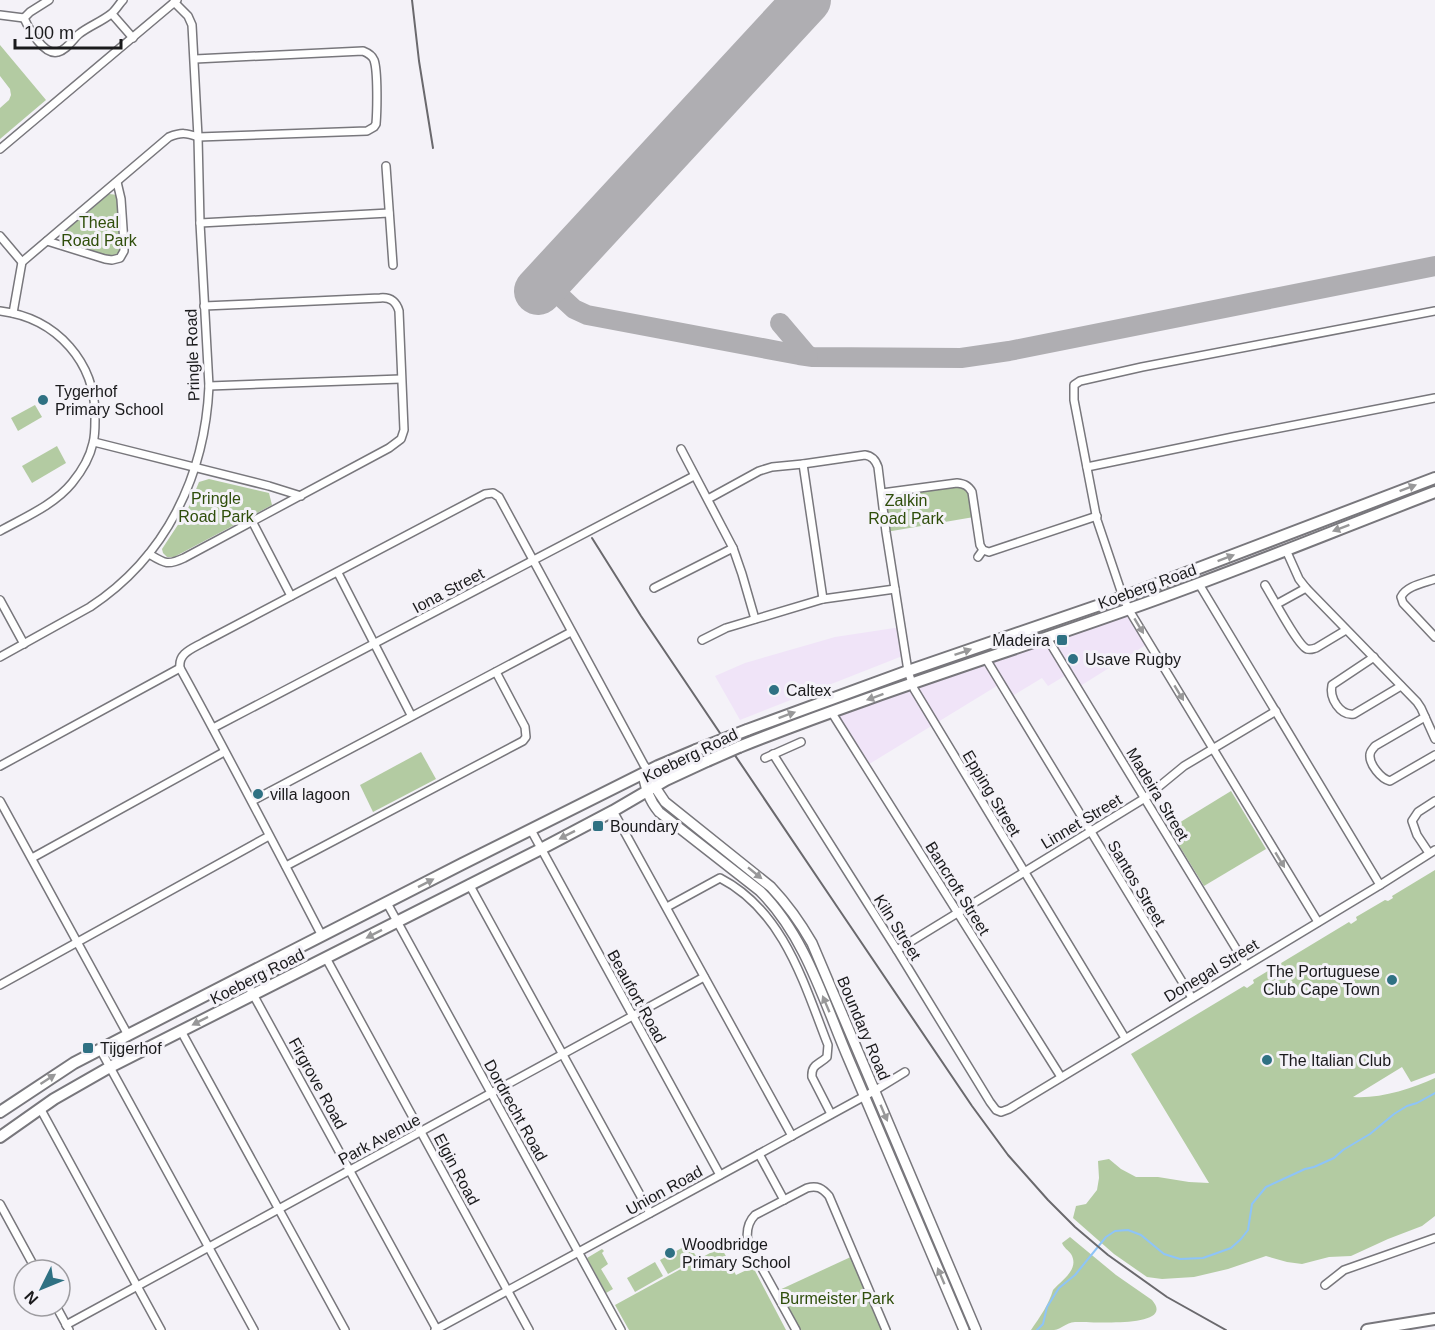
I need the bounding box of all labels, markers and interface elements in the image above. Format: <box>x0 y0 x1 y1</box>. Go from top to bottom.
scale bar <box>15 12 122 50</box>
text: 100 m <box>24 23 74 43</box>
park label: Theal Road Park <box>61 214 138 249</box>
street label: Pringle Road <box>182 308 203 402</box>
place label: Tygerhof Primary School <box>55 383 163 418</box>
marker: Tygerhof Primary School <box>36 393 50 407</box>
one-way arrow <box>1399 483 1417 492</box>
park label: Pringle Road Park <box>178 490 255 525</box>
park label: Zalkin Road Park <box>868 492 945 527</box>
one-way arrow <box>1332 524 1350 534</box>
one-way arrow <box>1217 553 1235 562</box>
street label: Koeberg Road <box>1096 561 1199 612</box>
street label: Iona Street <box>410 564 487 616</box>
one-way arrow <box>1134 618 1145 634</box>
place label: Madeira <box>992 632 1050 649</box>
marker: Madeira <box>1055 633 1069 647</box>
one-way arrow <box>954 647 972 656</box>
place label: Usave Rugby <box>1085 651 1181 668</box>
marker: Usave Rugby <box>1066 652 1080 666</box>
place label: Caltex <box>786 682 831 699</box>
marker: Caltex <box>767 683 781 697</box>
one-way arrow <box>1174 685 1185 701</box>
one-way arrow <box>866 692 884 702</box>
one-way arrow <box>778 710 796 719</box>
street label: Koeberg Road <box>640 725 740 786</box>
street label: Madeira Street <box>1123 745 1192 844</box>
street label: Epping Street <box>959 747 1024 840</box>
place label: villa lagoon <box>270 786 350 803</box>
marker: villa lagoon <box>251 787 265 801</box>
street label: Linnet Street <box>1038 790 1125 852</box>
place label: Boundary <box>610 818 679 835</box>
marker: Boundary <box>591 819 605 833</box>
one-way arrow <box>558 830 575 840</box>
street label: Santos Street <box>1104 837 1169 930</box>
street label: Bancroft Street <box>922 839 993 938</box>
one-way arrow <box>1275 852 1286 868</box>
one-way arrow <box>747 867 763 880</box>
one-way arrow <box>418 878 435 887</box>
street label: Kiln Street <box>871 891 925 964</box>
one-way arrow <box>366 929 383 938</box>
street label: Donegal Street <box>1161 935 1262 1005</box>
street label: Koeberg Road <box>207 945 307 1007</box>
street label: Beaufort Road <box>604 947 669 1045</box>
place label: The Portuguese Club Cape Town <box>1263 963 1380 998</box>
marker: The Portuguese Club Cape Town <box>1385 973 1399 987</box>
street label: Boundary Road <box>834 974 893 1083</box>
one-way arrow <box>821 995 830 1013</box>
one-way arrow <box>191 1016 208 1026</box>
street label: Firgrove Road <box>286 1035 350 1132</box>
place label: Tijgerhof <box>100 1040 162 1057</box>
marker: Tijgerhof <box>81 1041 95 1055</box>
place label: The Italian Club <box>1279 1052 1391 1069</box>
marker: The Italian Club <box>1260 1053 1274 1067</box>
street label: Dordrecht Road <box>481 1057 550 1164</box>
one-way arrow <box>40 1074 56 1085</box>
one-way arrow <box>879 1104 889 1122</box>
street label: Park Avenue <box>335 1111 423 1168</box>
street label: Elgin Road <box>431 1131 482 1208</box>
street label: Union Road <box>623 1163 705 1218</box>
place label: Woodbridge Primary School <box>682 1236 790 1271</box>
marker: Woodbridge Primary School <box>663 1246 677 1260</box>
north arrow <box>12 1258 72 1318</box>
one-way arrow <box>936 1267 946 1285</box>
text: N <box>21 1288 42 1308</box>
park label: Burmeister Park <box>780 1290 895 1307</box>

